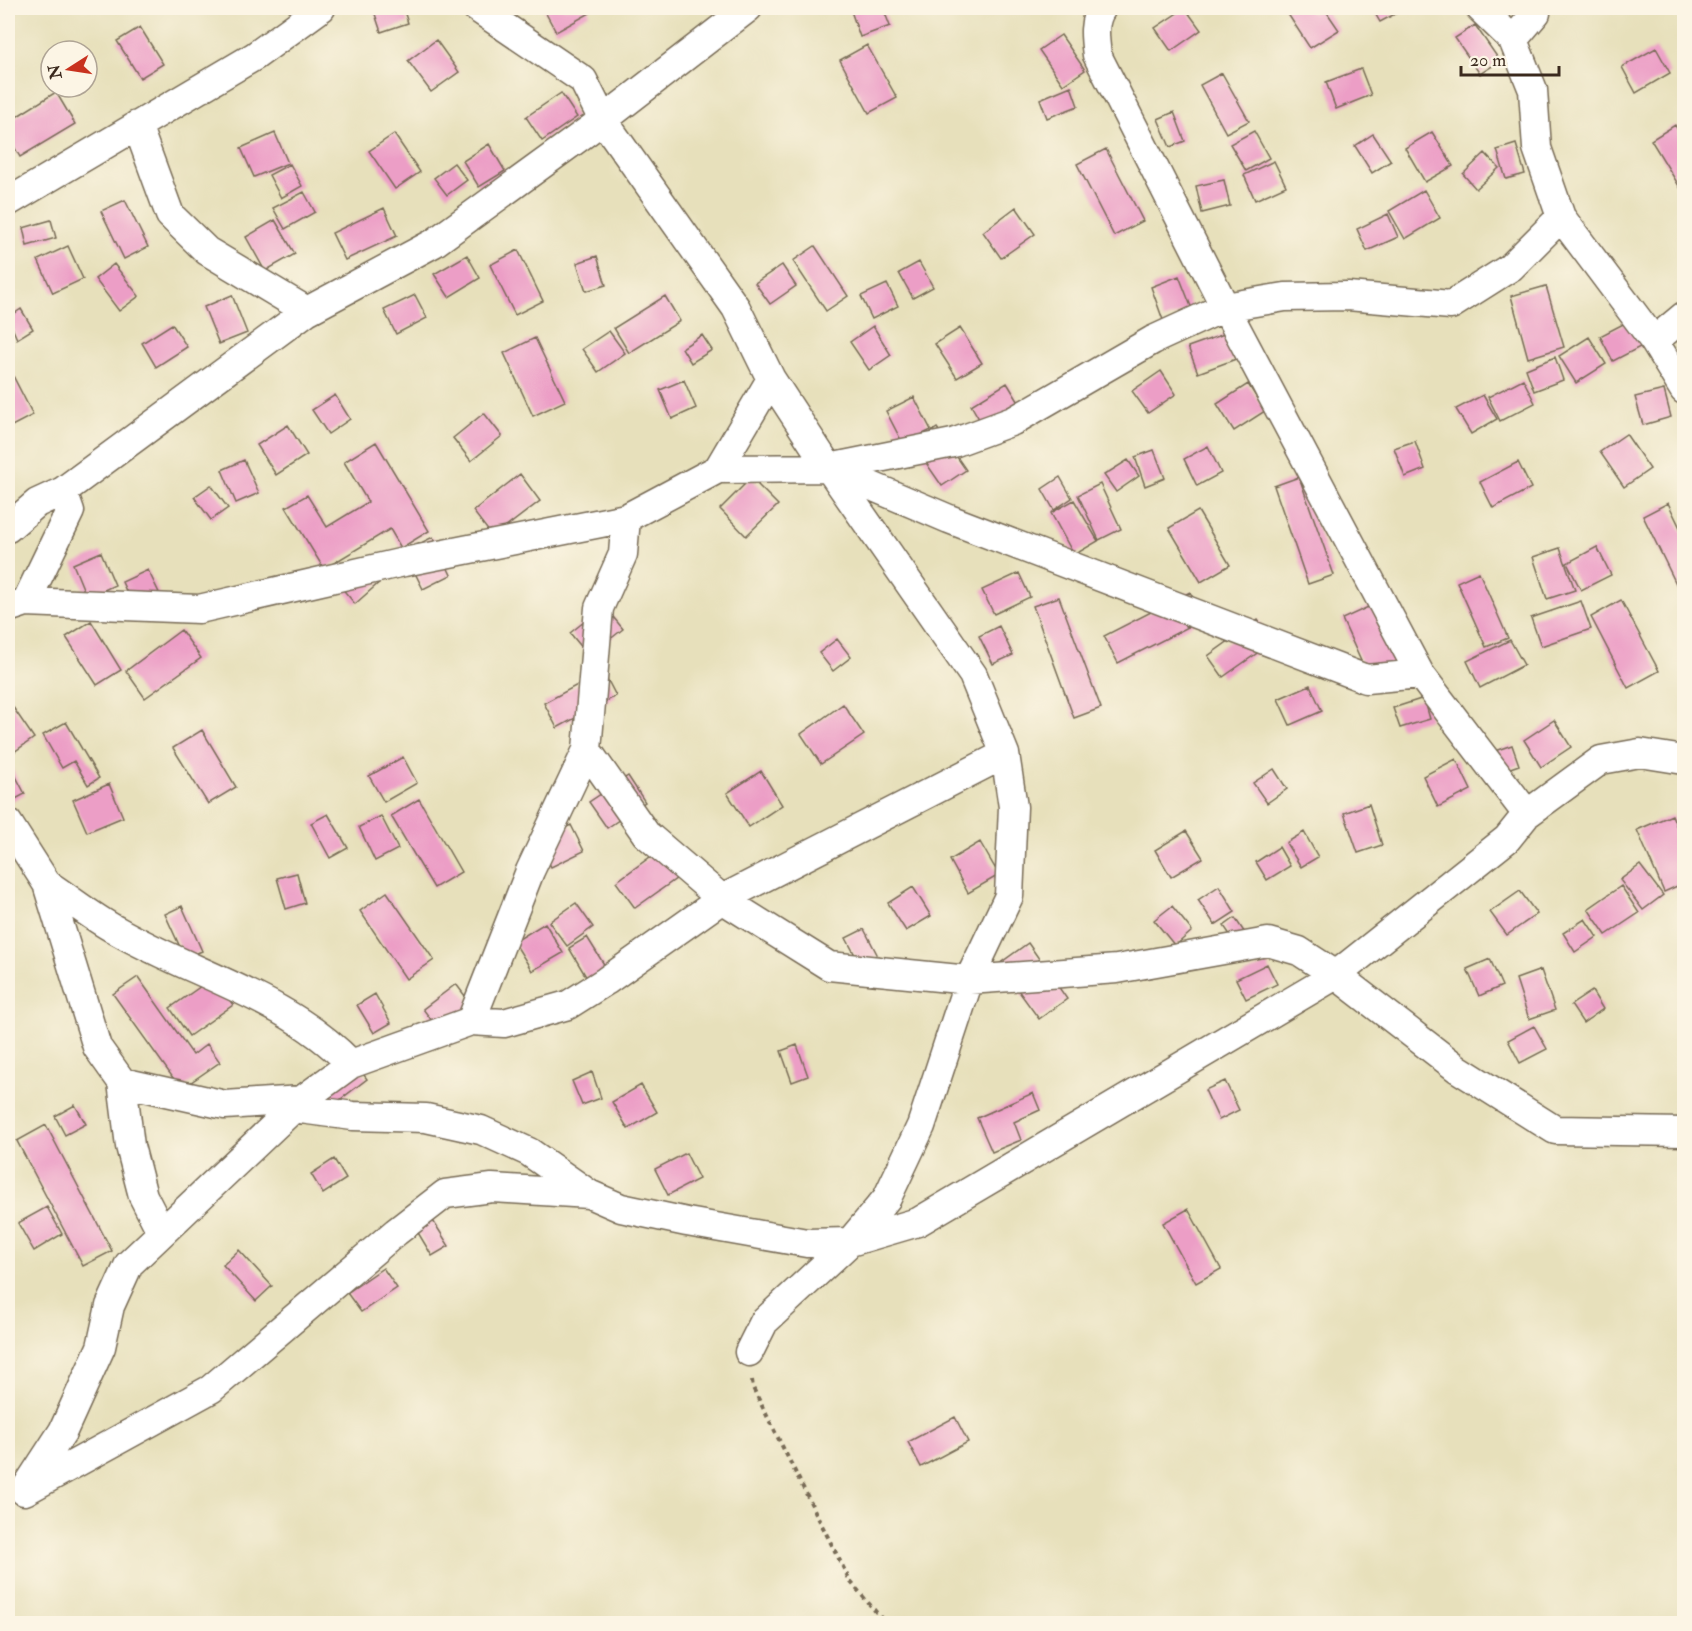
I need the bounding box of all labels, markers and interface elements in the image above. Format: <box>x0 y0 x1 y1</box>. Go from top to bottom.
north arrow <box>39 39 99 99</box>
scale bar <box>1461 39 1558 77</box>
text: 20 m <box>1470 49 1506 72</box>
text: N <box>44 62 67 82</box>

